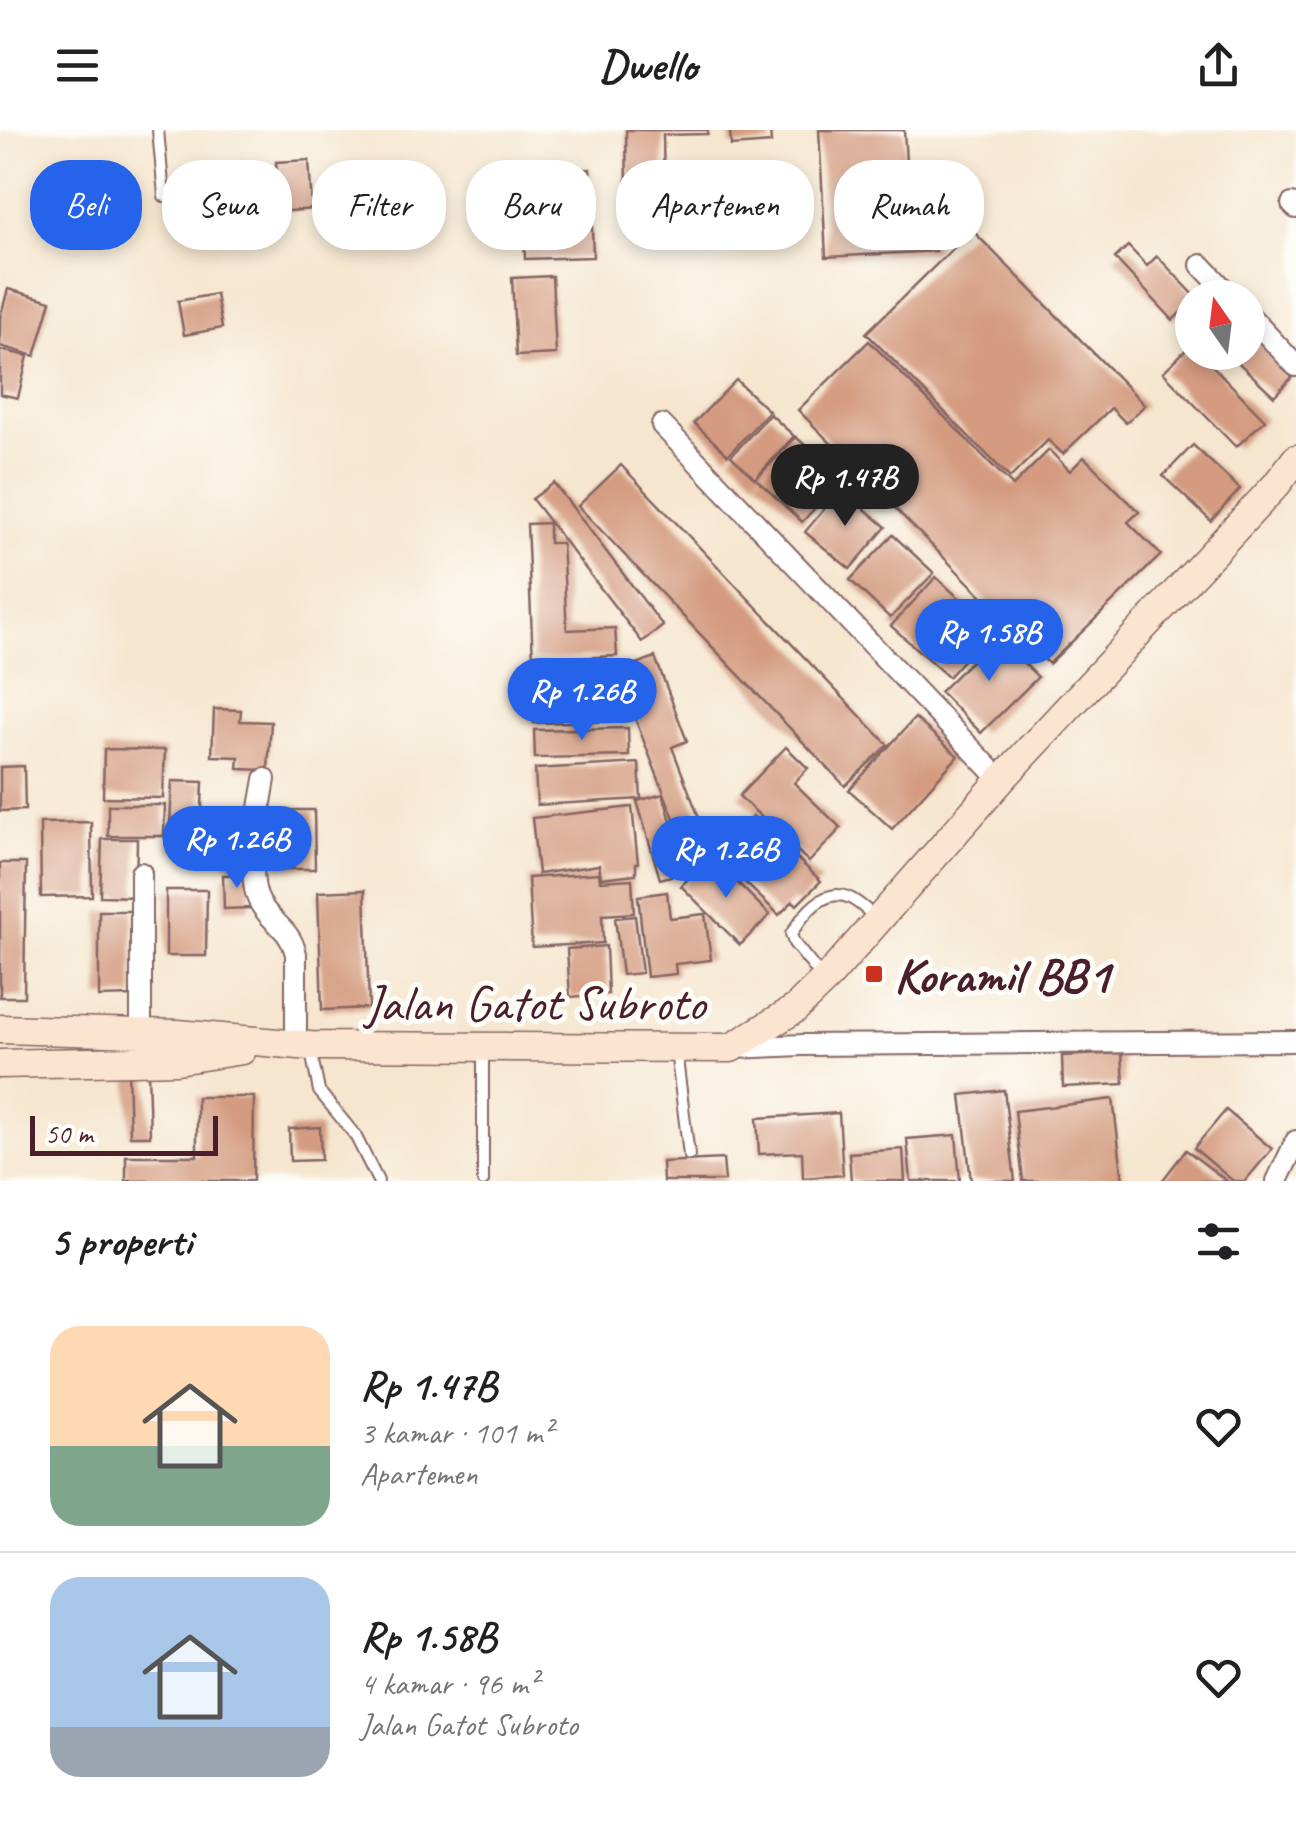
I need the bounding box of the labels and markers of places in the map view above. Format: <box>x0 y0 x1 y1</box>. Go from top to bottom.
pin: Rp 1.47B <box>742 444 948 529</box>
pin: Rp 1.58B <box>886 599 1092 684</box>
pin: Rp 1.26B <box>479 658 685 743</box>
pin: Rp 1.26B <box>134 806 340 891</box>
pin: Rp 1.26B <box>623 816 829 901</box>
place label: Koramil BB1 <box>894 944 1115 1007</box>
marker: Koramil BB1 <box>863 963 885 985</box>

